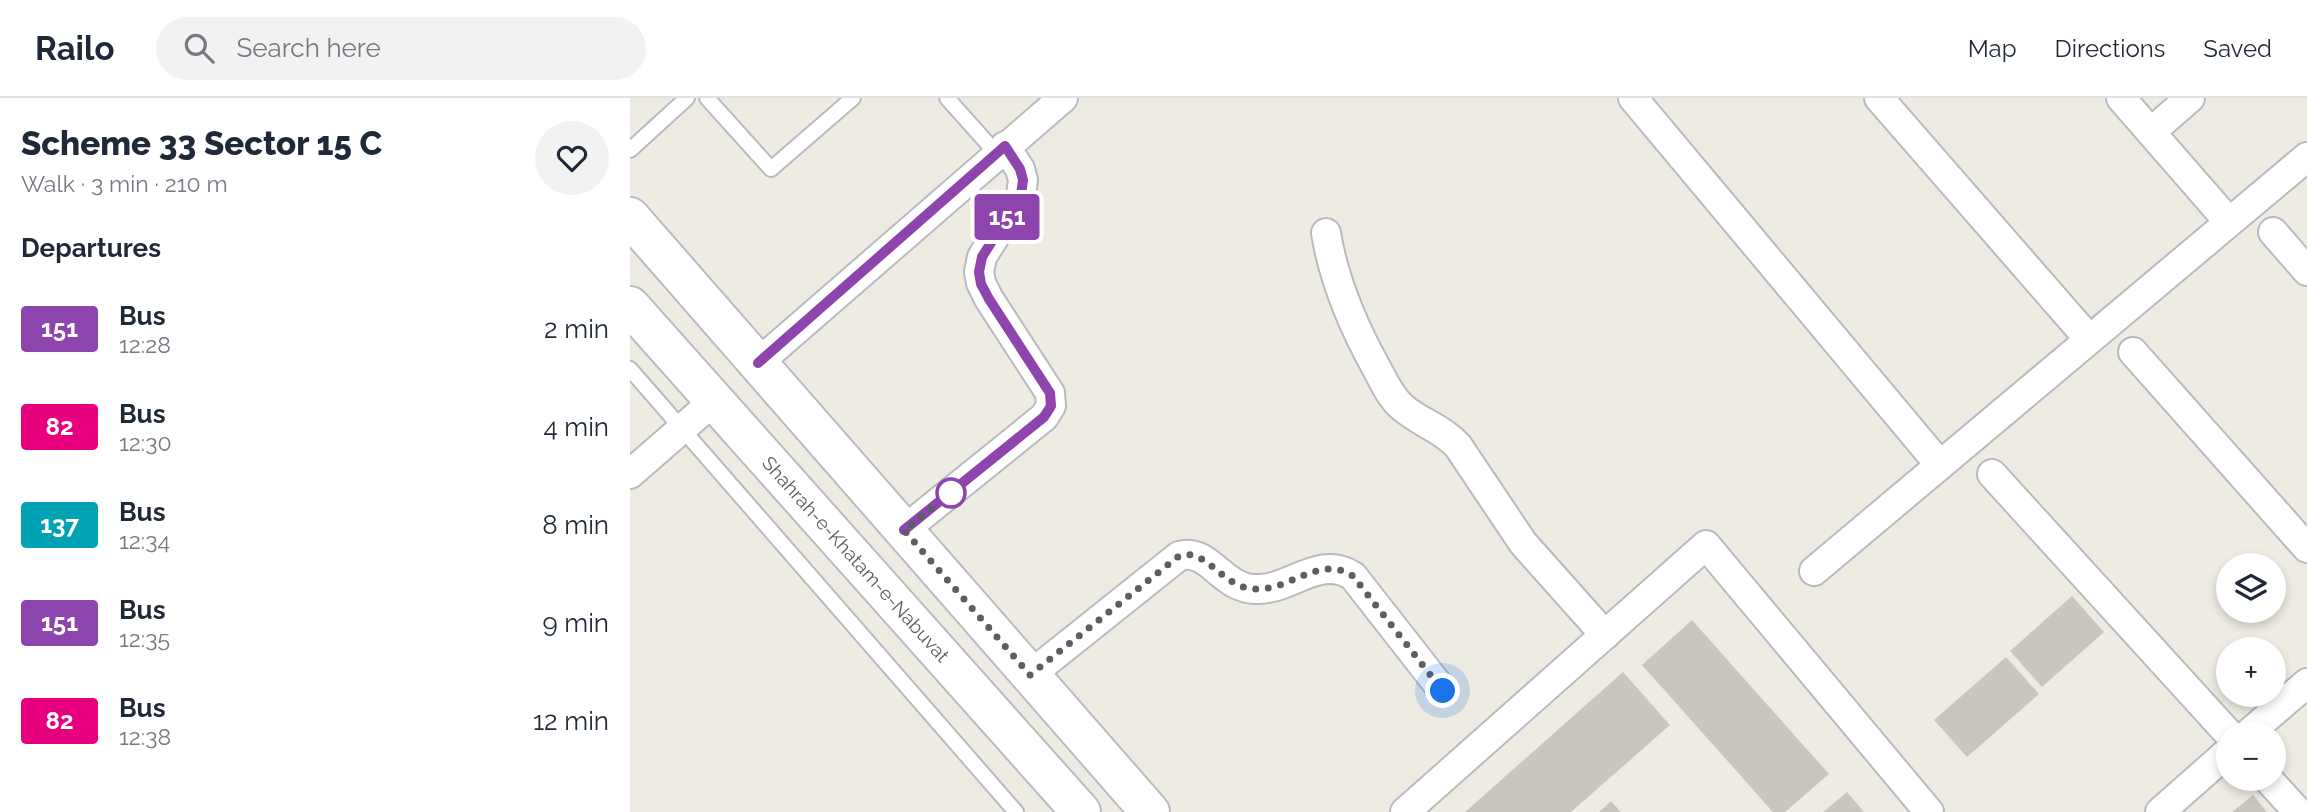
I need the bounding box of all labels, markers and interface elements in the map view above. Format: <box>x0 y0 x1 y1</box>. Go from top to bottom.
search box <box>156 17 646 80</box>
text: Railo <box>35 29 114 68</box>
icon: search <box>180 29 218 67</box>
text: Search here <box>236 33 381 63</box>
text: Map <box>1968 34 2017 63</box>
text: Directions <box>2055 34 2165 63</box>
text: Saved <box>2203 34 2272 63</box>
button: heart <box>535 121 609 195</box>
text: Scheme 33 Sector 15 C <box>21 124 382 163</box>
text: Walk · 3 min · 210 m <box>21 170 228 197</box>
line badge: 151 <box>967 194 1047 240</box>
text: 151 <box>988 202 1026 231</box>
text: Departures <box>21 233 161 263</box>
text: Bus <box>119 301 166 331</box>
text: 151 <box>41 314 78 343</box>
text: 2 min <box>544 314 609 344</box>
text: 12:28 <box>119 331 171 358</box>
text: Bus <box>119 399 166 429</box>
text: 82 <box>45 412 74 441</box>
text: 4 min <box>543 412 609 442</box>
text: 12:30 <box>119 429 172 456</box>
street label: Shahrah-e-Khatam-e-Nabuvat <box>758 452 954 667</box>
unlabelled marker <box>936 478 966 508</box>
text: Bus <box>119 497 166 527</box>
text: 137 <box>40 510 79 539</box>
text: 8 min <box>542 510 609 540</box>
text: 12:34 <box>119 527 170 554</box>
map controls <box>2216 553 2286 791</box>
button: layers <box>2216 553 2286 623</box>
text: Bus <box>119 595 166 625</box>
text: 151 <box>41 608 78 637</box>
text: 9 min <box>542 608 609 638</box>
text: 12:35 <box>119 625 170 652</box>
button: + <box>2216 637 2286 707</box>
your location <box>1425 673 1460 708</box>
text: Bus <box>119 693 166 723</box>
text: 82 <box>45 706 74 735</box>
text: 12 min <box>533 706 609 736</box>
button: − <box>2216 721 2286 791</box>
text: 12:38 <box>119 723 171 750</box>

